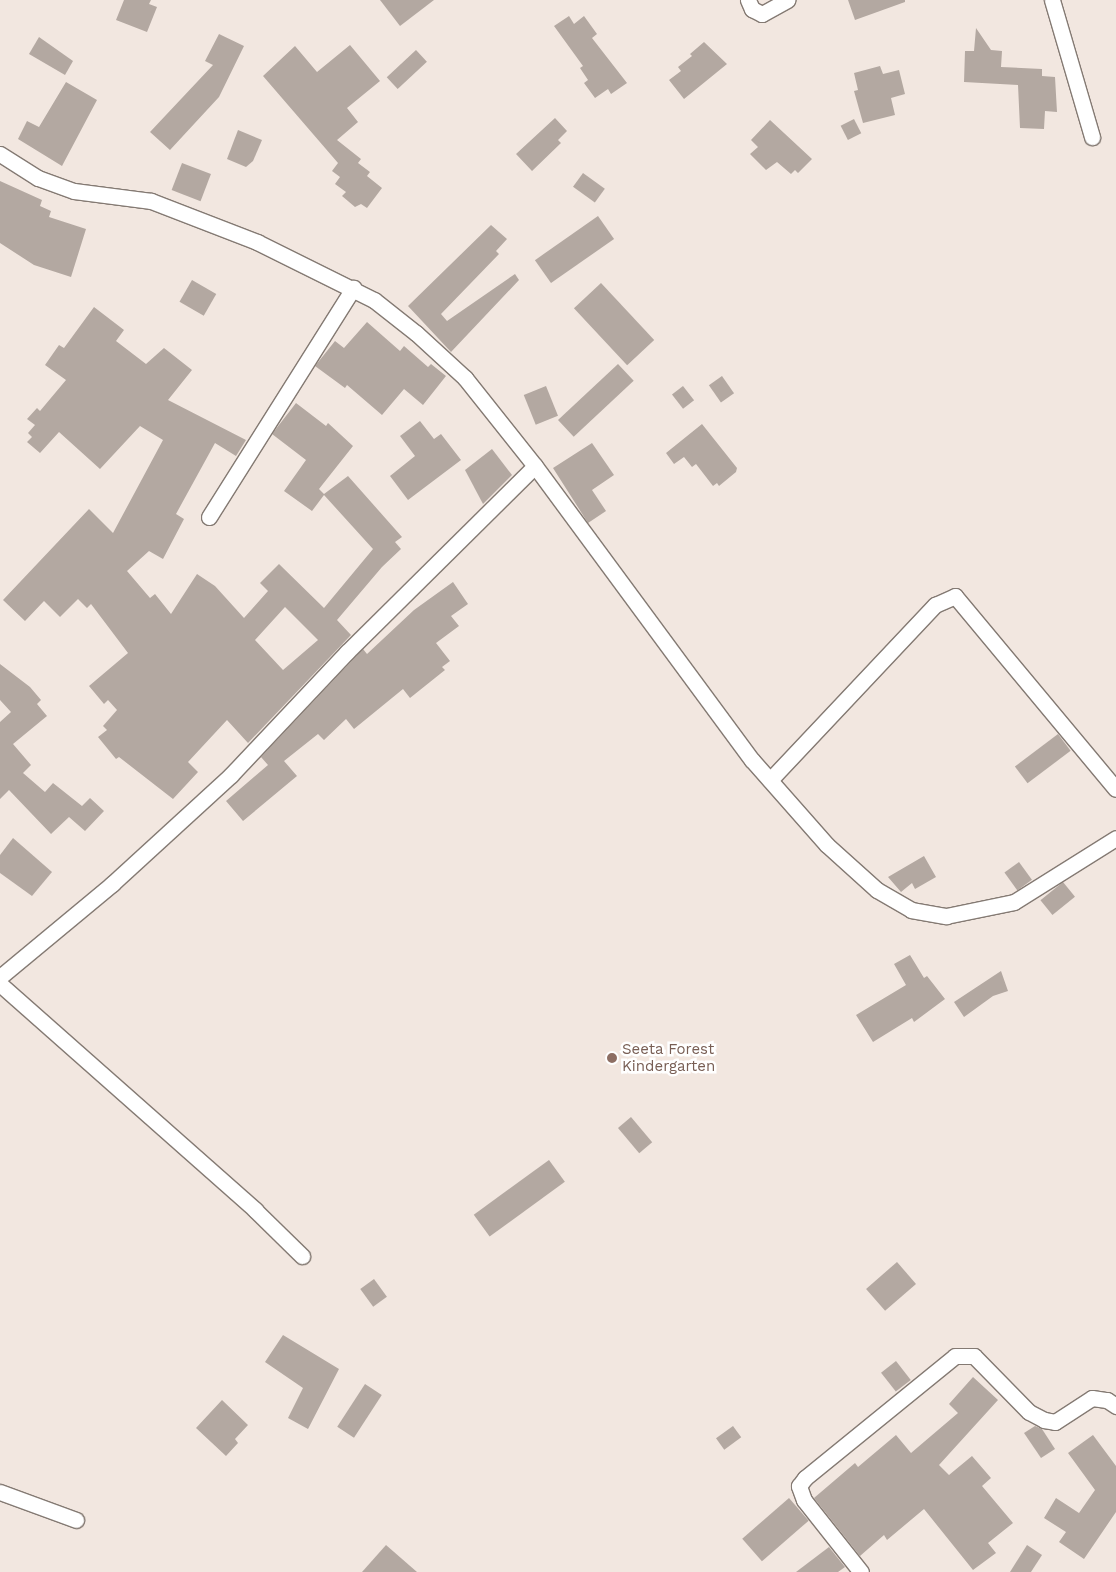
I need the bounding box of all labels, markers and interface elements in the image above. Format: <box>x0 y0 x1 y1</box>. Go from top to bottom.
place label: Seeta Forest Kindergarten <box>622 1040 715 1075</box>
marker: Seeta Forest Kindergarten <box>606 1052 618 1064</box>

